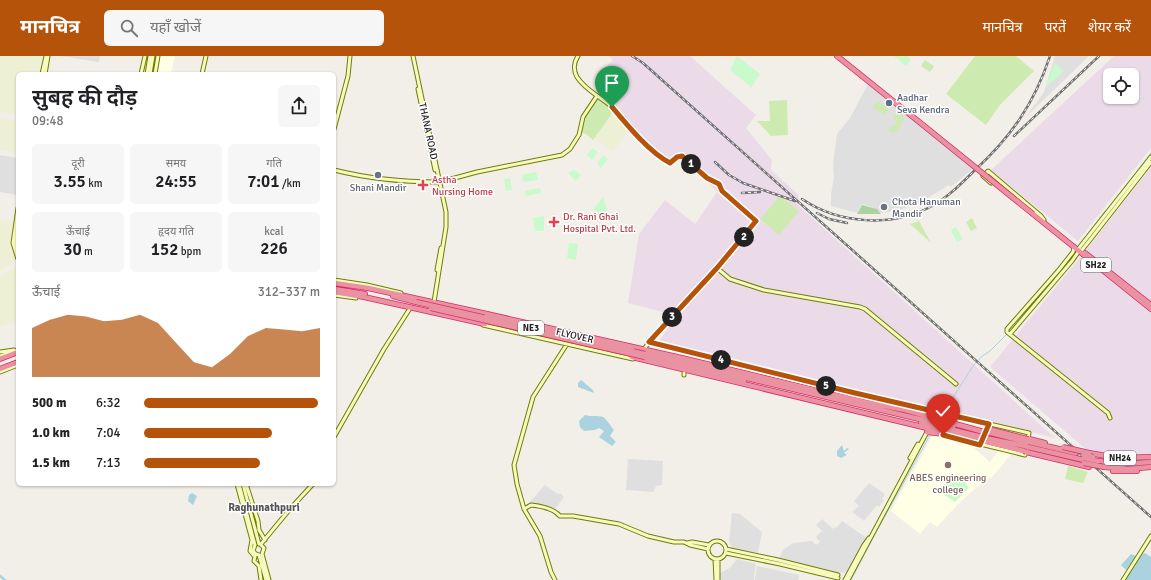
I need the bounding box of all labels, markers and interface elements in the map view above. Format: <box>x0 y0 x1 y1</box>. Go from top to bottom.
search box <box>104 10 384 46</box>
text: मानचित्र <box>20 15 80 39</box>
icon: search <box>118 17 140 39</box>
text: यहाँ खोजें <box>150 18 201 36</box>
text: मानचित्र <box>982 19 1022 36</box>
text: परतें <box>1044 19 1066 36</box>
text: शेयर करें <box>1088 19 1131 36</box>
pin <box>595 66 629 107</box>
map controls <box>1103 68 1139 104</box>
button: locate <box>1103 68 1139 104</box>
icon: arrive <box>601 72 623 94</box>
text: सुबह की दौड़ <box>32 84 137 111</box>
button: share <box>278 85 320 127</box>
place label: Aadhar Seva Kendra <box>897 92 949 116</box>
marker: Aadhar Seva Kendra <box>884 98 894 108</box>
street label: THANA ROAD <box>416 102 440 161</box>
text: 09:48 <box>32 113 64 129</box>
pin: 1 <box>681 154 701 174</box>
text: दूरी <box>71 157 85 170</box>
text: समय <box>166 157 186 170</box>
text: गति <box>266 157 282 170</box>
text: 1 <box>688 157 694 170</box>
marker: Shani Mandir <box>373 170 383 180</box>
text: 3.55 <box>54 171 86 192</box>
text: 24:55 <box>155 171 197 192</box>
text: 7:01 <box>247 171 279 192</box>
place label: Astha Nursing Home <box>432 174 493 198</box>
text: km <box>86 177 102 190</box>
text: /km <box>279 177 301 190</box>
marker: Astha Nursing Home <box>417 179 429 191</box>
place label: Shani Mandir <box>350 182 407 194</box>
place label: Chota Hanuman Mandir <box>892 196 961 220</box>
marker: Chota Hanuman Mandir <box>879 202 889 212</box>
place label: Dr. Rani Ghai Hospital Pvt. Ltd. <box>563 211 636 235</box>
marker: Dr. Rani Ghai Hospital Pvt. Ltd. <box>548 216 560 228</box>
text: ऊँचाई <box>66 225 90 238</box>
text: हृदय गति <box>158 225 194 238</box>
text: kcal <box>264 225 284 238</box>
pin: 2 <box>734 227 754 247</box>
text: 2 <box>741 230 747 243</box>
text: 226 <box>260 238 288 259</box>
text: 30 <box>63 239 82 260</box>
text: 152 <box>151 239 178 260</box>
text: m <box>82 245 93 258</box>
text: bpm <box>178 245 201 258</box>
road number: SH22 <box>1081 258 1111 272</box>
text: ऊँचाई <box>32 284 60 300</box>
text: 312–337 m <box>258 284 320 300</box>
pin: 3 <box>662 307 682 327</box>
text: 3 <box>669 310 675 323</box>
road number: NE3 <box>518 321 544 335</box>
street label: FLYOVER <box>555 326 595 346</box>
pin: 4 <box>711 350 731 370</box>
text: 4 <box>718 353 724 366</box>
pin: 5 <box>816 376 836 396</box>
text: 5 <box>823 379 829 392</box>
pin <box>926 394 960 435</box>
text: 500 m <box>32 395 66 411</box>
text: 6:32 <box>96 395 121 411</box>
icon: check <box>932 400 954 422</box>
text: 1.0 km <box>32 425 70 441</box>
text: 7:04 <box>96 425 121 441</box>
road number: NH24 <box>1104 451 1136 465</box>
text: 1.5 km <box>32 455 70 471</box>
text: 7:13 <box>96 455 121 471</box>
marker: ABES engineering college <box>943 460 953 470</box>
place label: ABES engineering college <box>910 472 986 496</box>
district label: Raghunathpuri <box>228 501 300 514</box>

